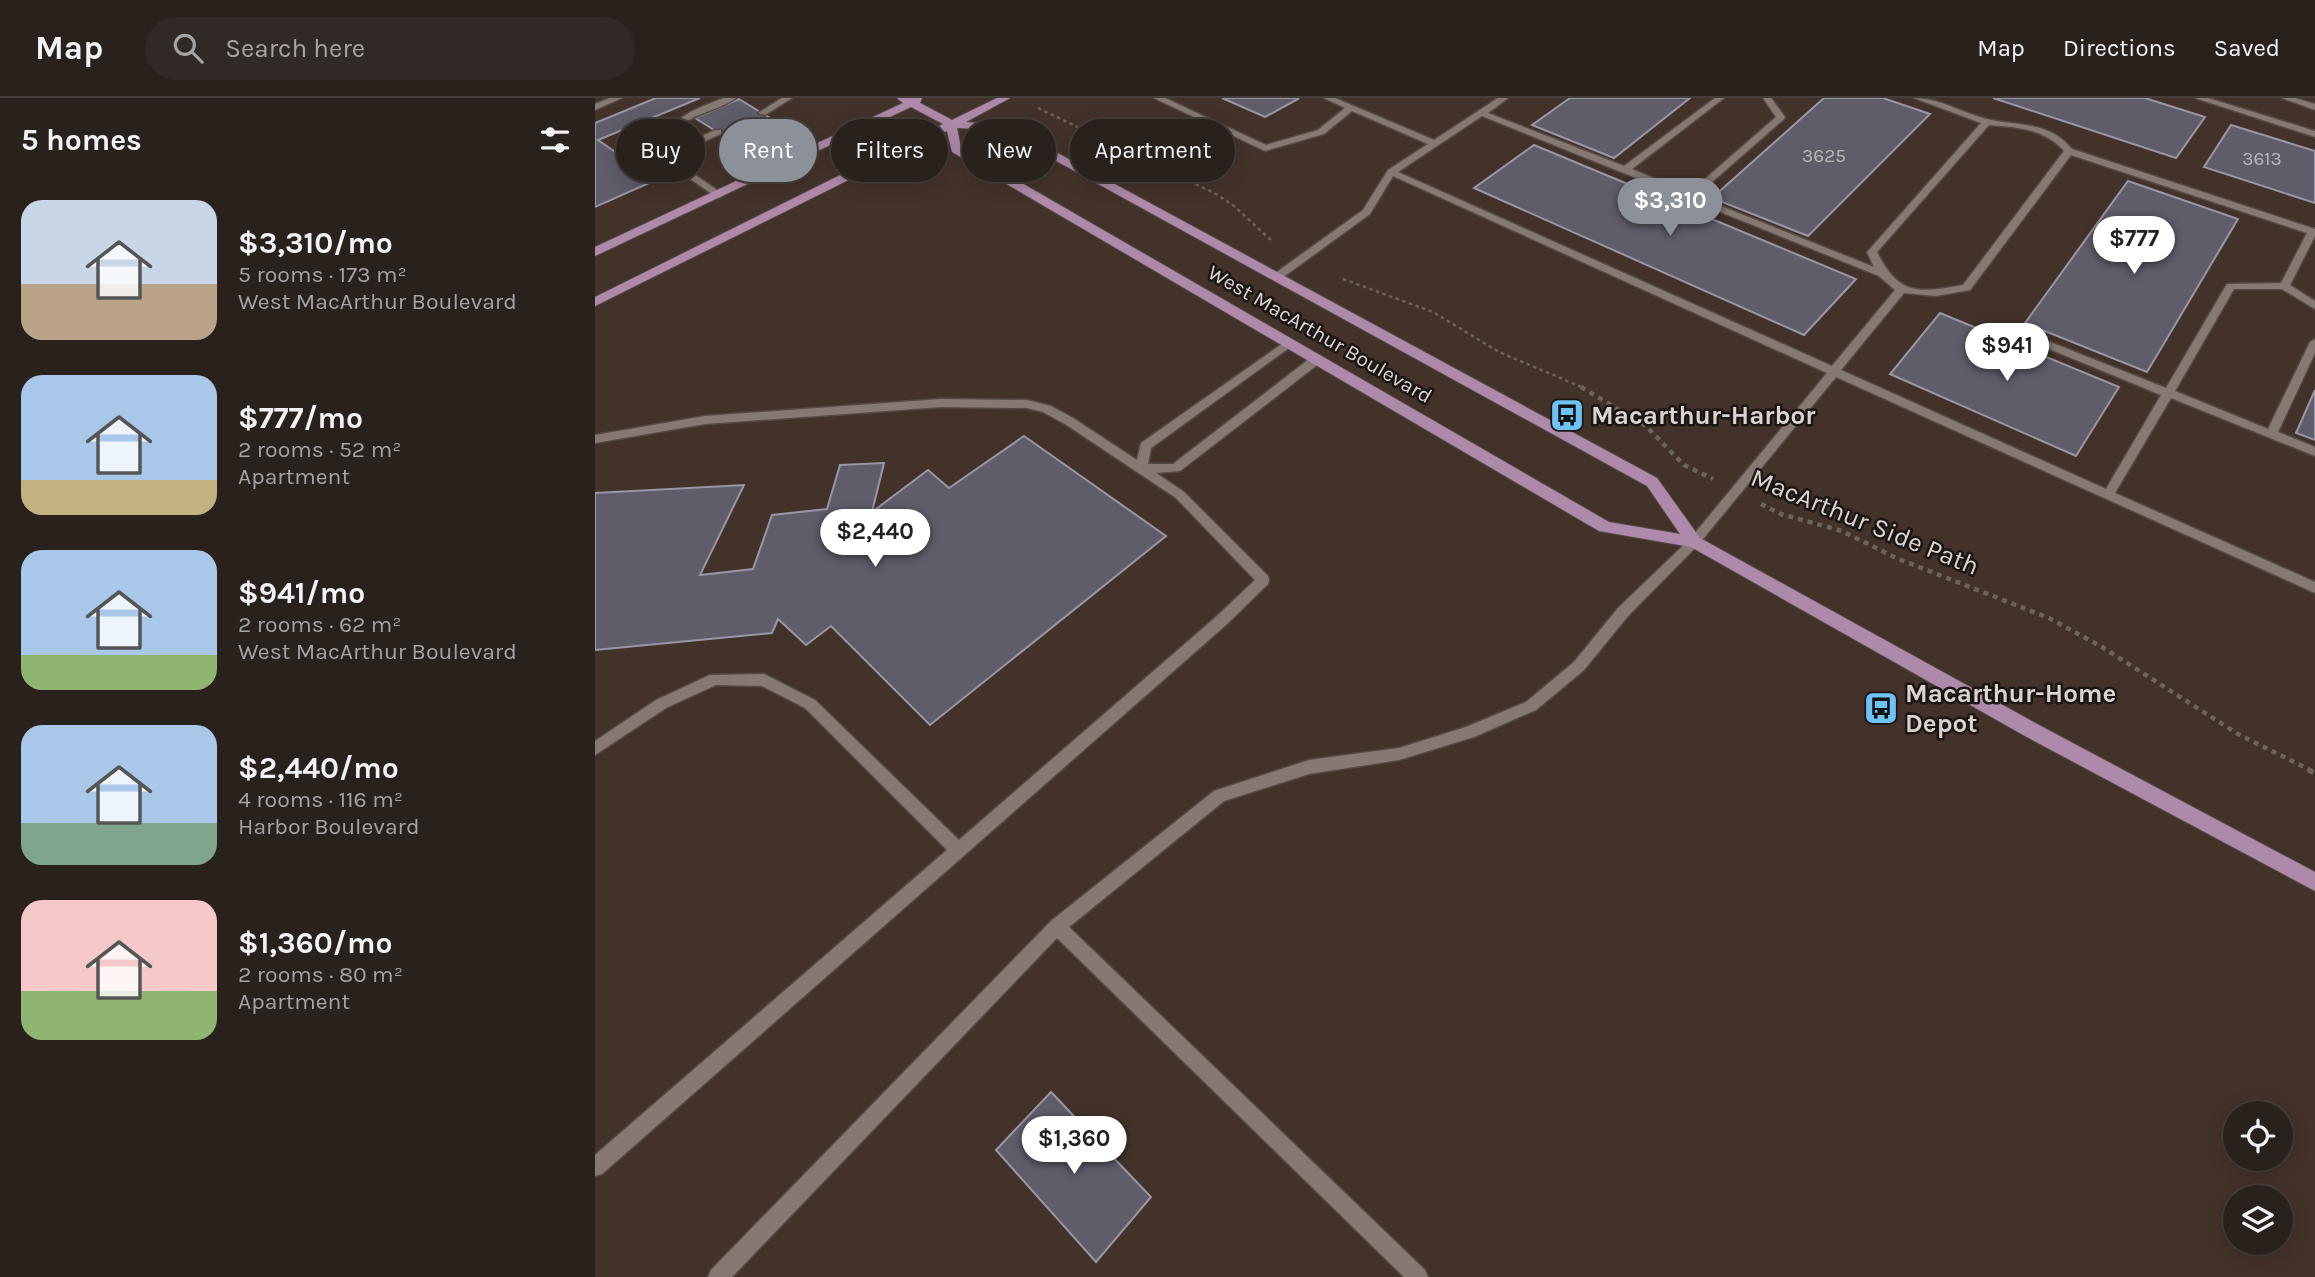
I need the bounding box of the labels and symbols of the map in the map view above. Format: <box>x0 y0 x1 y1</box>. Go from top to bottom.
house number: 3625 <box>1802 145 1846 167</box>
house number: 3613 <box>2242 148 2282 170</box>
pin: $3,310 <box>1613 178 1727 238</box>
pin: $777 <box>2093 216 2175 276</box>
street label: West MacArthur Boulevard <box>1204 260 1436 408</box>
pin: $941 <box>1966 324 2048 383</box>
bus stop icon: Macarthur-Harbor <box>1548 396 1586 434</box>
place label: Macarthur-Harbor <box>1591 400 1816 431</box>
street label: MacArthur Side Path <box>1746 462 1984 582</box>
pin: $2,440 <box>818 510 932 569</box>
place label: Macarthur-Home Depot <box>1905 678 2116 739</box>
bus stop icon: Macarthur-Home Depot <box>1862 689 1900 727</box>
pin: $1,360 <box>1017 1116 1131 1176</box>

